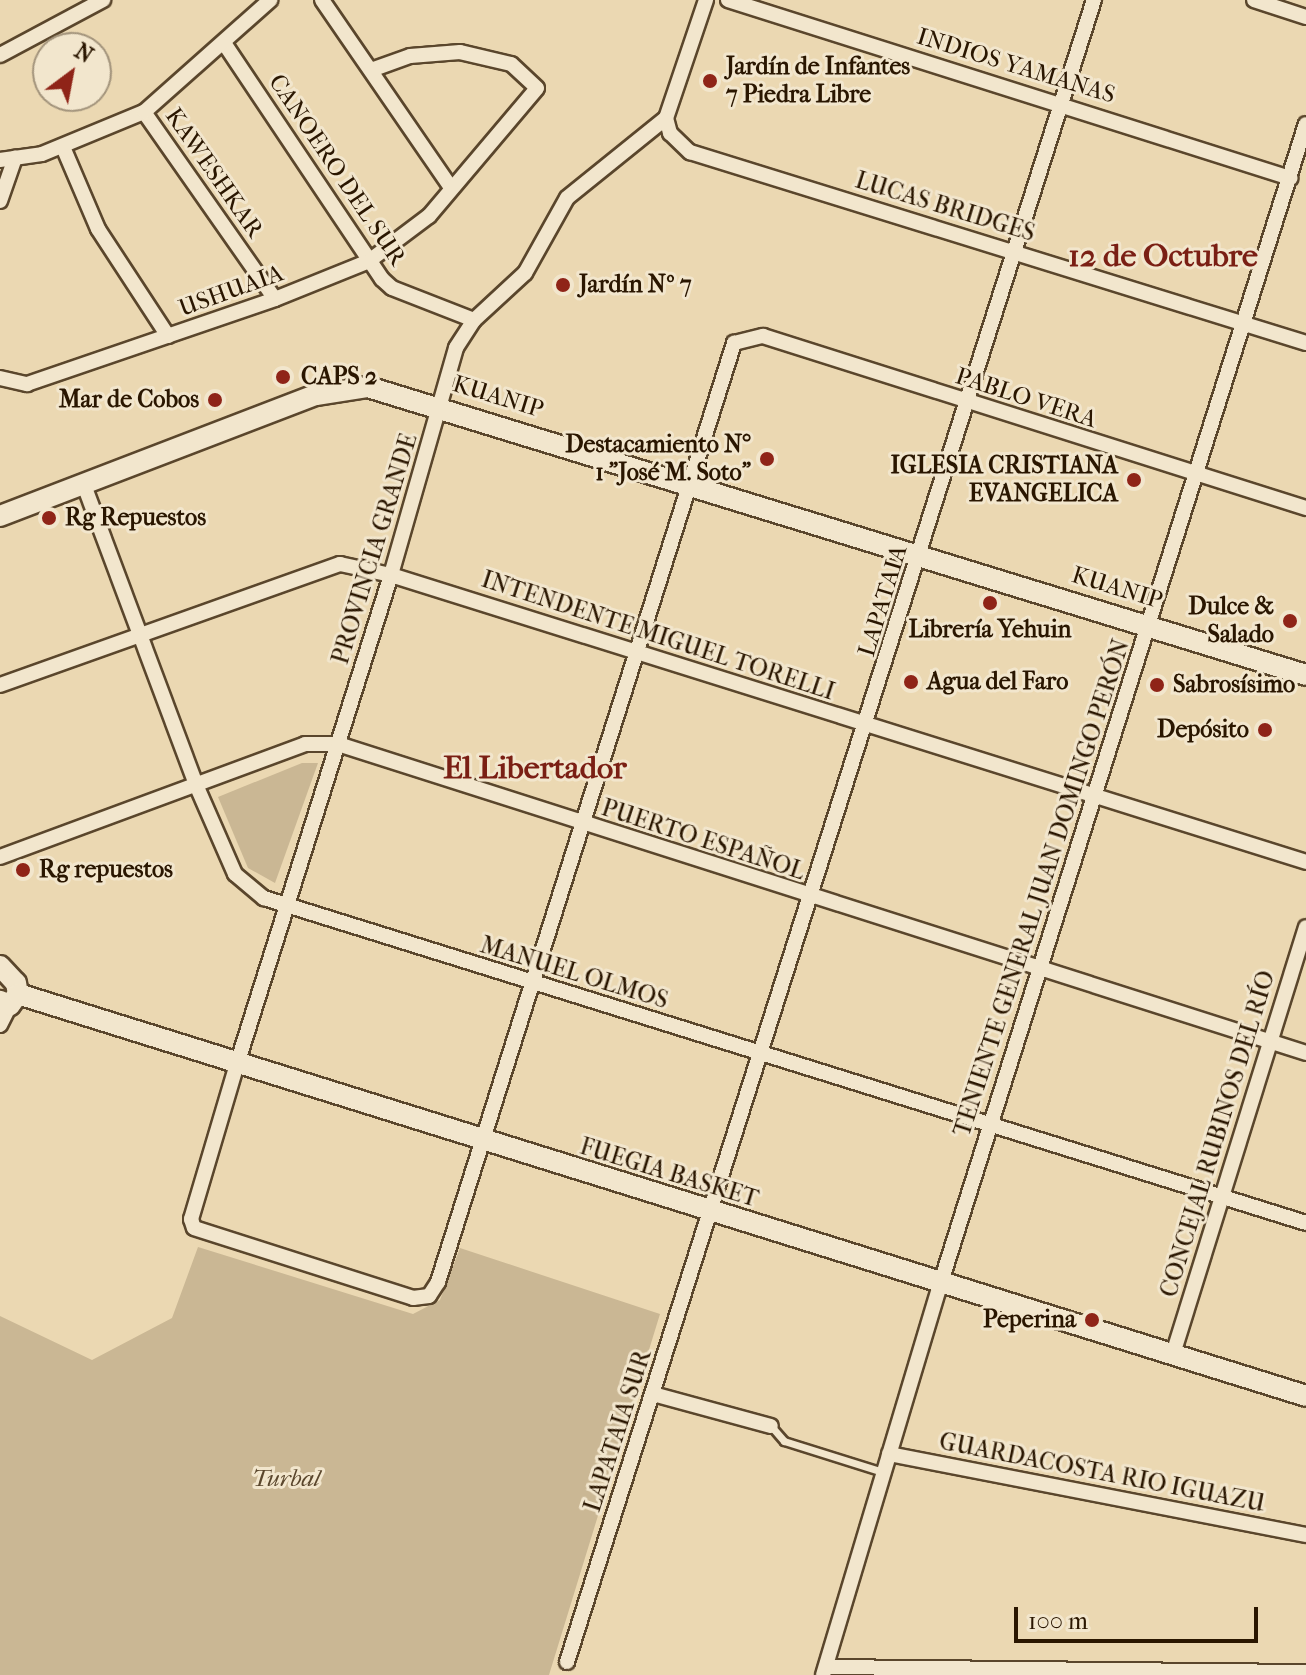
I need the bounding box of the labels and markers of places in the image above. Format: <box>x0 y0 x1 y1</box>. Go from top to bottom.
place label: Jardín de Infantes 7 Piedra Libre <box>726 53 910 109</box>
marker: Jardín de Infantes 7 Piedra Libre <box>701 72 719 90</box>
place label: Jardín Nº 7 <box>579 271 692 299</box>
marker: Jardín Nº 7 <box>554 276 572 294</box>
place label: CAPS 2 <box>301 363 377 391</box>
marker: CAPS 2 <box>272 366 294 388</box>
place label: Mar de Cobos <box>59 386 199 414</box>
marker: Mar de Cobos <box>206 391 224 409</box>
place label: Destacamiento N° 1 "José M. Soto" <box>565 431 751 487</box>
marker: Destacamiento N° 1 "José M. Soto" <box>758 450 776 468</box>
place label: IGLESIA CRISTIANA EVANGELICA <box>891 452 1118 508</box>
marker: IGLESIA CRISTIANA EVANGELICA <box>1125 471 1143 489</box>
place label: Rg Repuestos <box>65 504 206 532</box>
marker: Rg Repuestos <box>40 509 58 527</box>
place label: Dulce & Salado <box>1188 593 1274 649</box>
marker: Librería Yehuin <box>981 594 999 612</box>
marker: Dulce & Salado <box>1281 612 1299 630</box>
place label: Librería Yehuin <box>909 616 1071 644</box>
place label: Agua del Faro <box>927 668 1068 696</box>
place label: Sabrosísimo <box>1173 671 1295 699</box>
marker: Agua del Faro <box>902 673 920 691</box>
marker: Sabrosísimo <box>1148 676 1166 694</box>
place label: Depósito <box>1157 716 1249 744</box>
marker: Depósito <box>1256 721 1274 739</box>
place label: Rg repuestos <box>39 856 173 884</box>
marker: Rg repuestos <box>14 861 32 879</box>
place label: Peperina <box>983 1306 1076 1334</box>
marker: Peperina <box>1083 1311 1101 1329</box>

